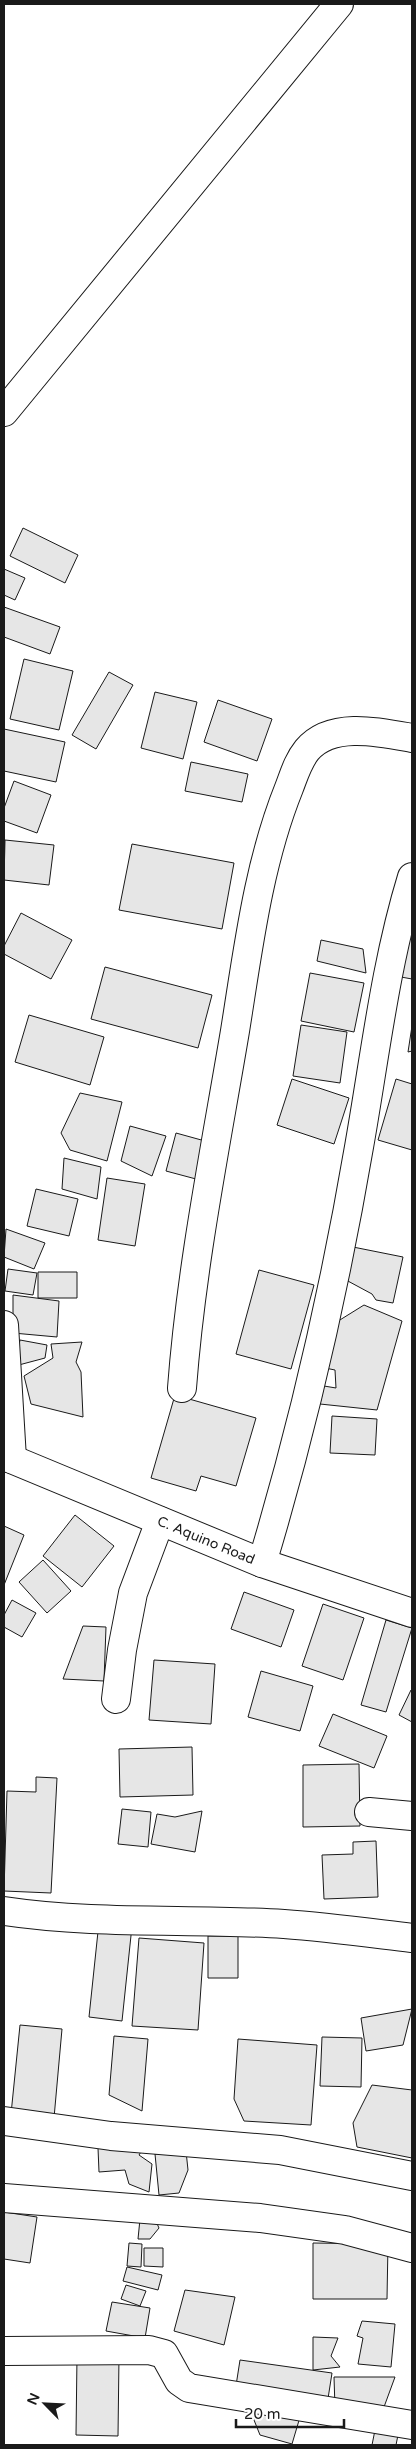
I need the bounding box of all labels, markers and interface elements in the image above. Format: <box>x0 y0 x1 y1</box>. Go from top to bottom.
street label: C. Aquino Road <box>155 1513 257 1568</box>
north arrow <box>20 2379 70 2429</box>
text: N <box>24 2390 44 2408</box>
scale bar <box>236 2396 344 2428</box>
text: 20 m <box>244 2405 281 2423</box>

